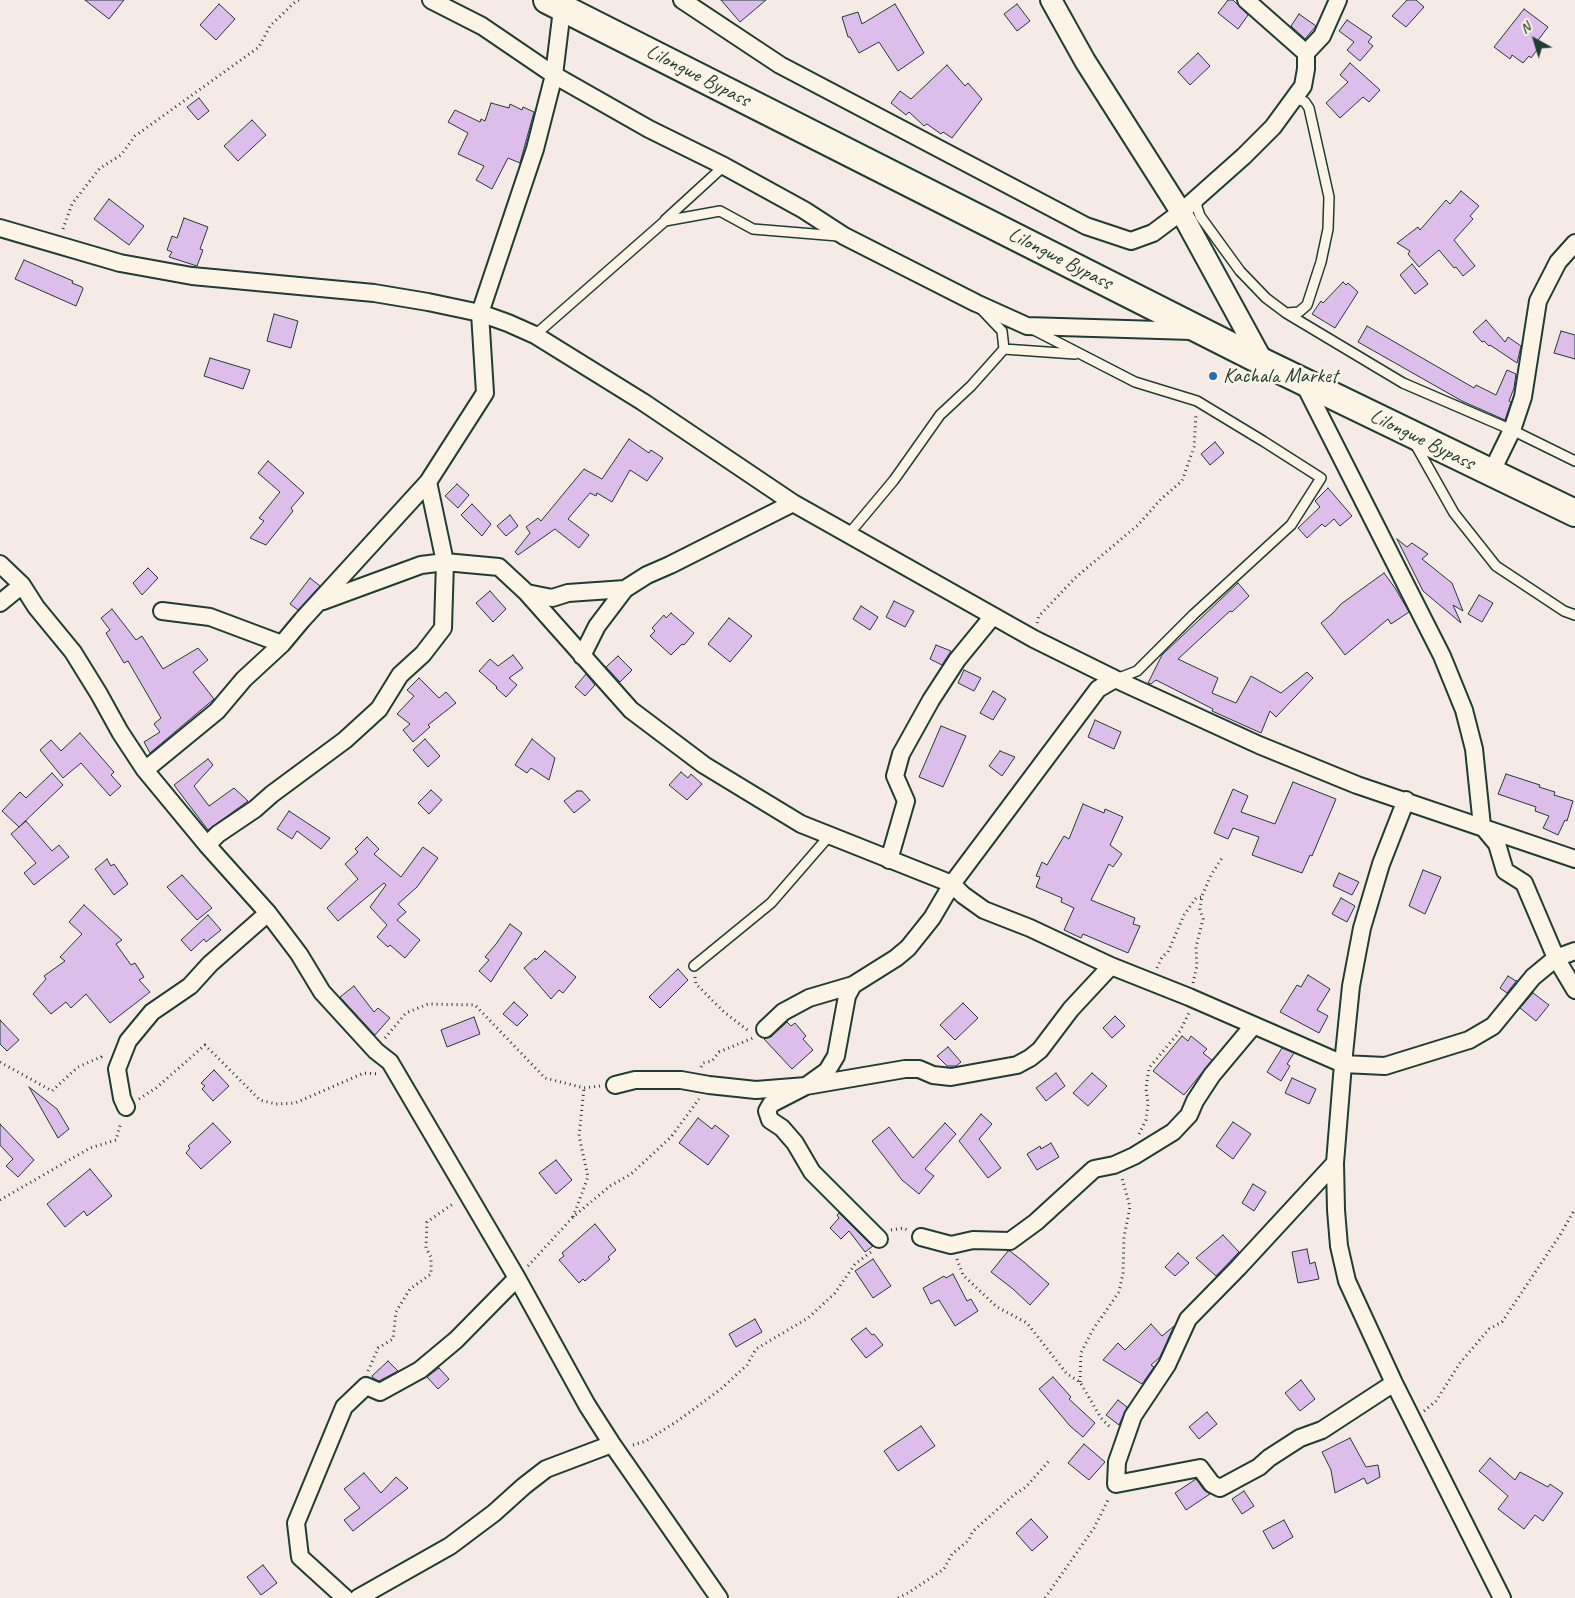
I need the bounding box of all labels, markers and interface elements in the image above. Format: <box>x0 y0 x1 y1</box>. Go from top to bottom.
north arrow <box>1510 15 1560 65</box>
text: N <box>1517 19 1534 37</box>
street label: Lilongwe Bypass <box>642 39 754 113</box>
street label: Lilongwe Bypass <box>1004 222 1116 296</box>
place label: Kachala Market <box>1223 363 1338 389</box>
marker: Kachala Market <box>1207 370 1219 382</box>
street label: Lilongwe Bypass <box>1366 404 1478 476</box>

